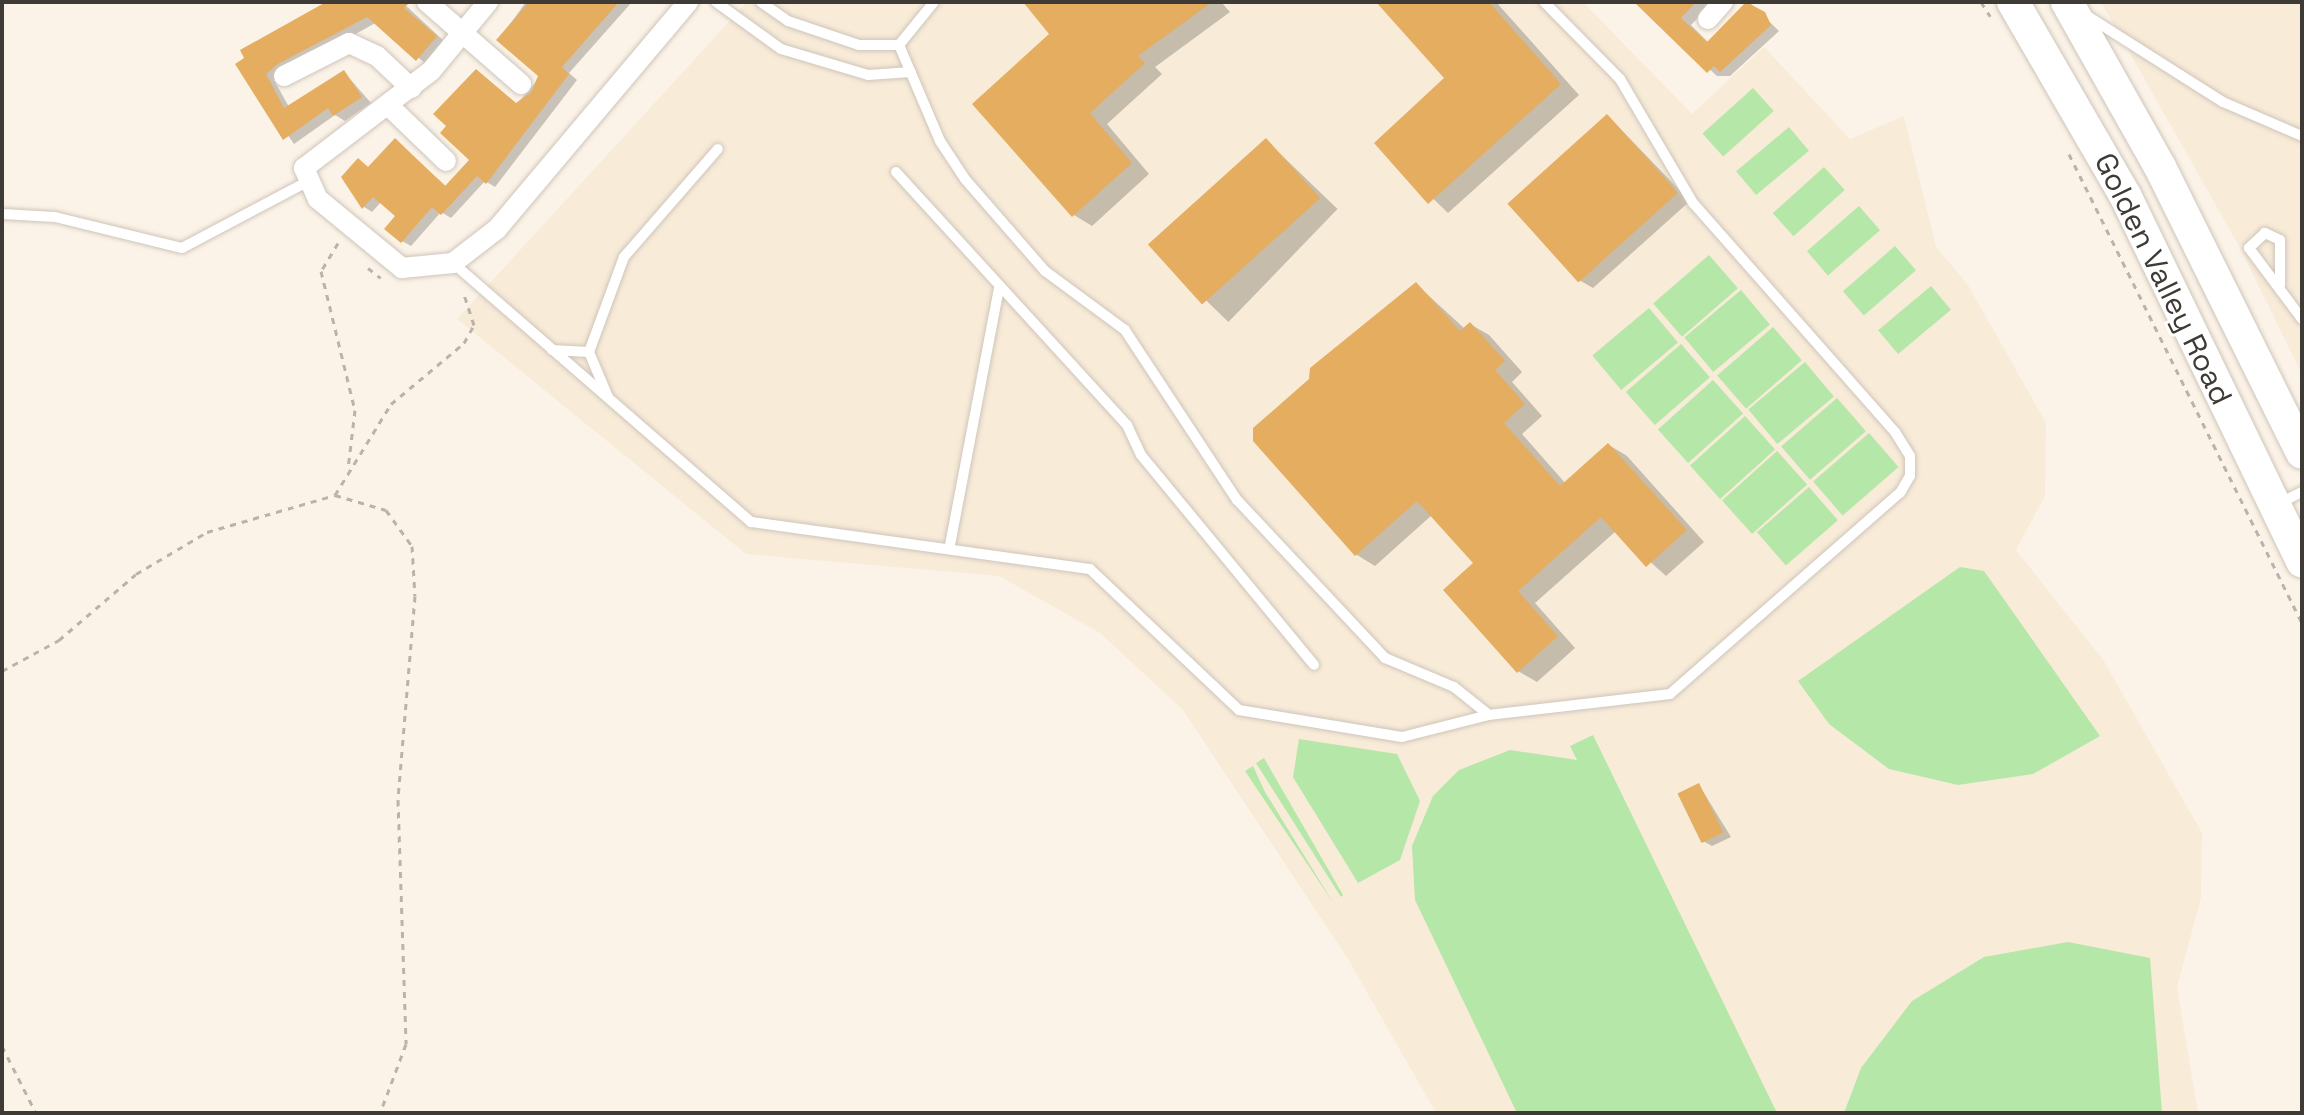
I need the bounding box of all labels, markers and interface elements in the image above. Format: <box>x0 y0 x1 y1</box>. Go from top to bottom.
street label: Golden Valley Road <box>2086 147 2240 411</box>

